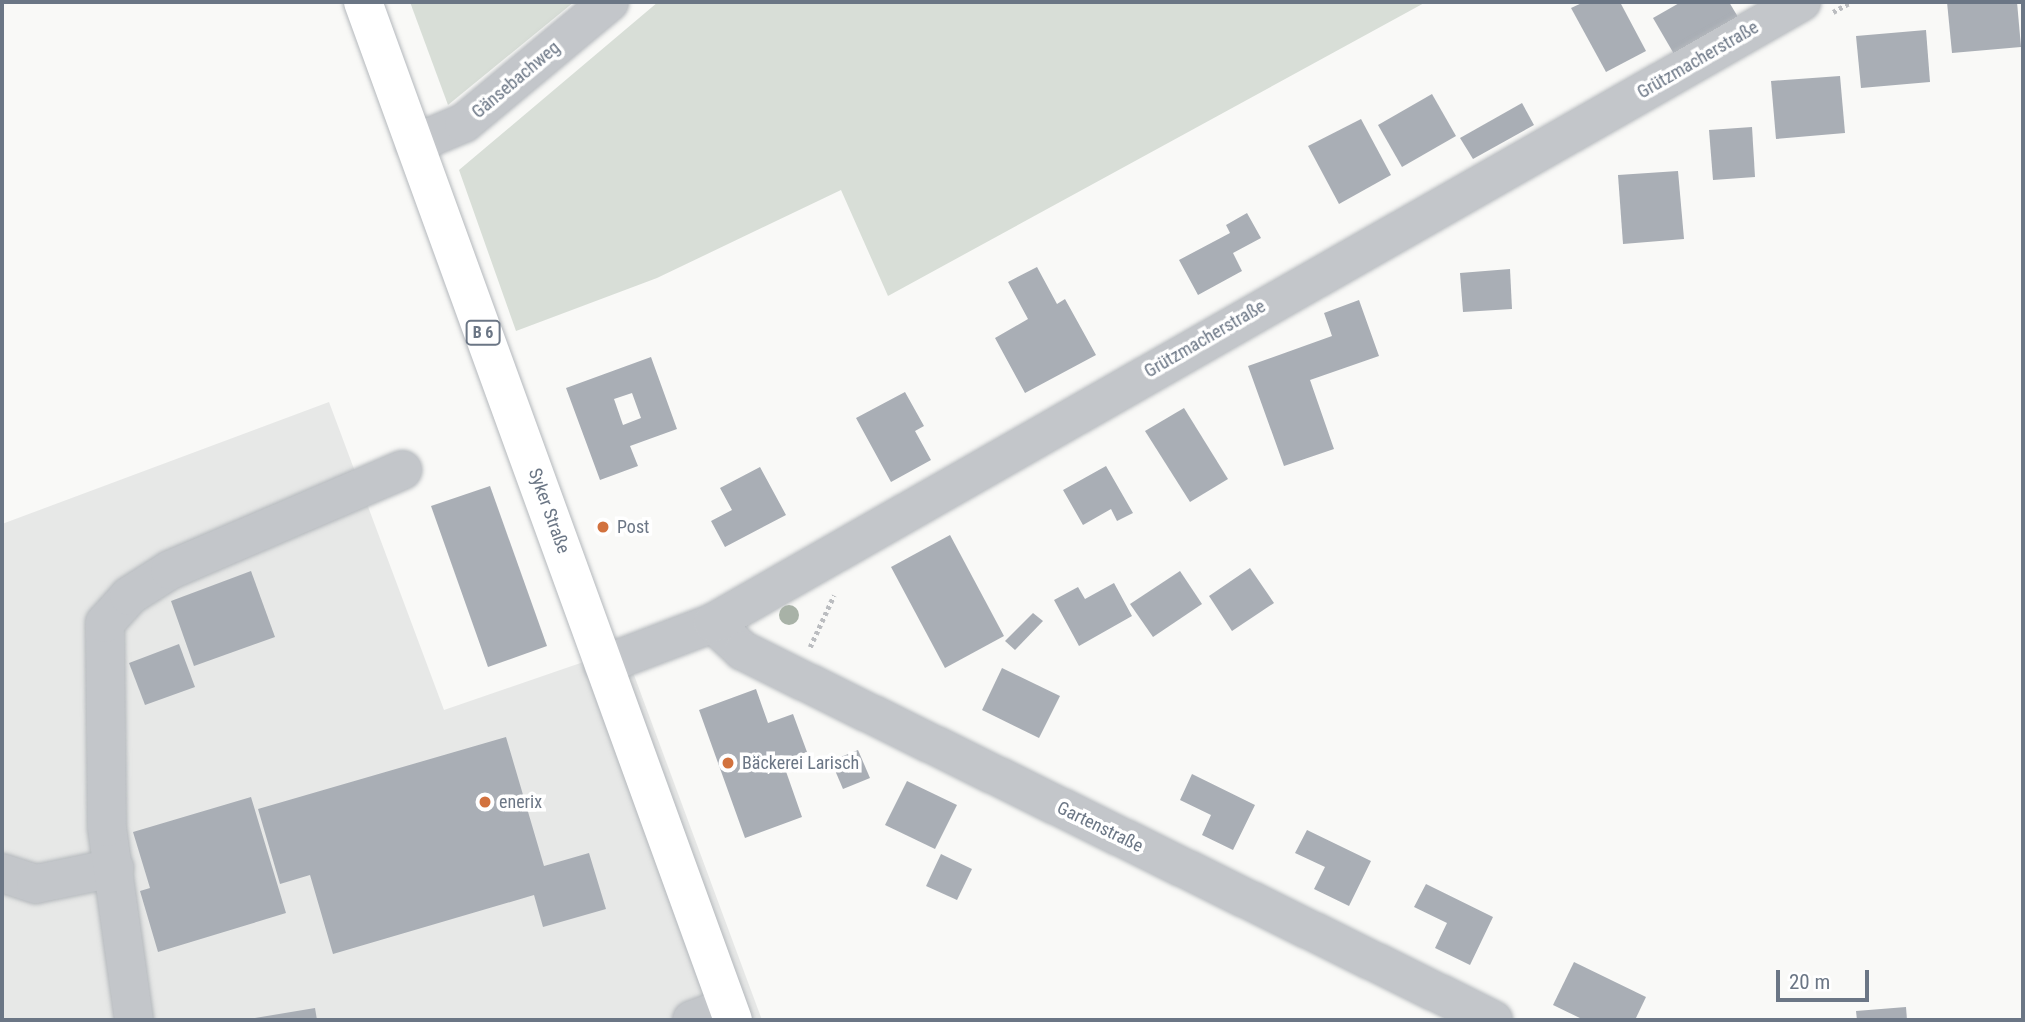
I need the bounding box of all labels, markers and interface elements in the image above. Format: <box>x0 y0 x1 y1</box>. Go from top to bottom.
street label: Grützmacherstraße <box>1634 17 1762 103</box>
street label: Gänsebachweg <box>468 37 564 123</box>
street label: Grützmacherstraße <box>1141 296 1269 382</box>
road number: B 6 <box>466 320 500 346</box>
street label: Syker Straße <box>524 465 574 557</box>
place label: Post <box>617 516 649 538</box>
marker: Post <box>595 519 611 535</box>
place label: Bäckerei Larisch <box>742 752 859 774</box>
marker: Bäckerei Larisch <box>720 755 736 771</box>
place label: enerix <box>499 791 542 813</box>
marker: enerix <box>477 794 493 810</box>
street label: Gartenstraße <box>1054 797 1146 857</box>
scale bar <box>1780 956 1873 1000</box>
text: 20 m <box>1789 970 1830 994</box>

